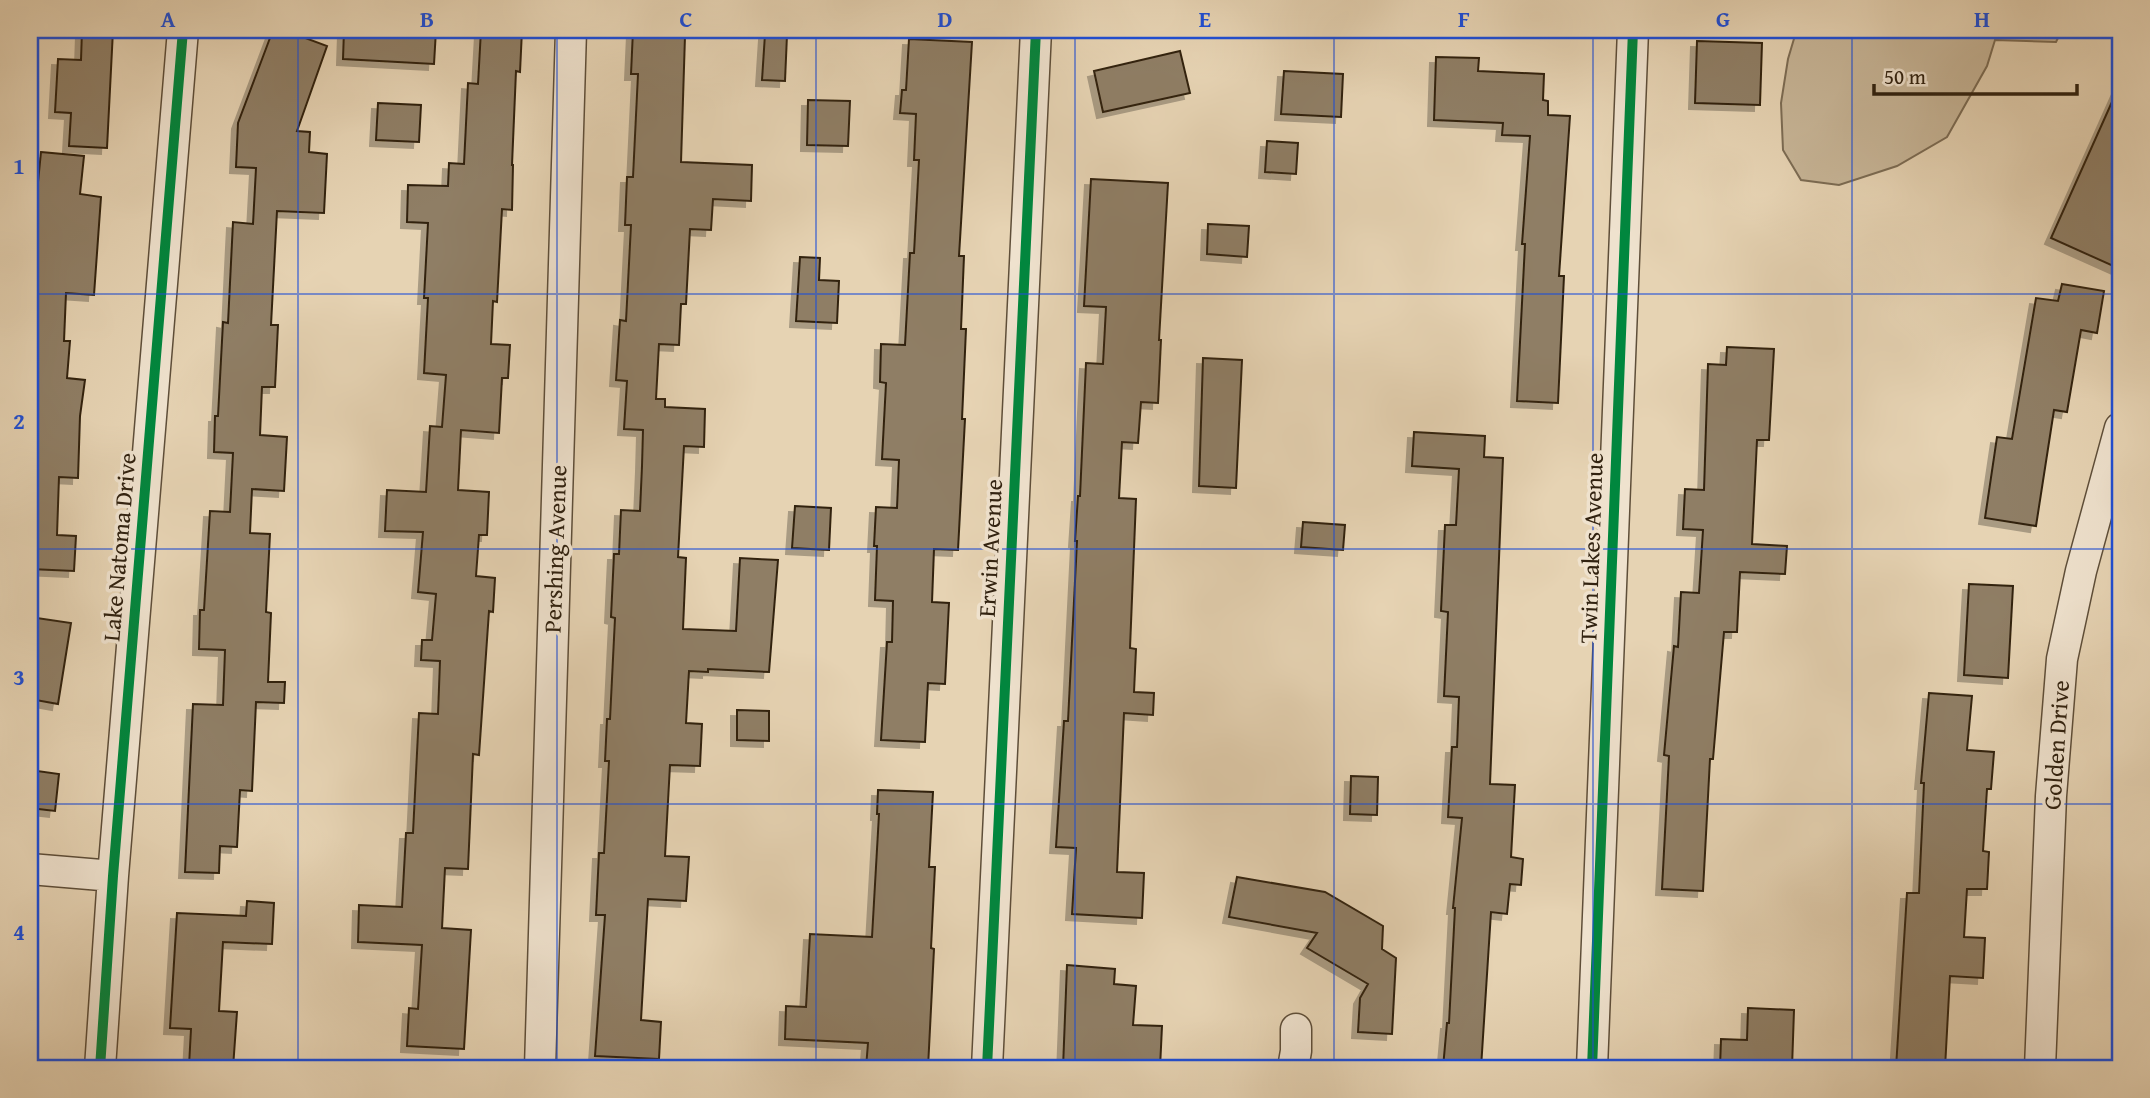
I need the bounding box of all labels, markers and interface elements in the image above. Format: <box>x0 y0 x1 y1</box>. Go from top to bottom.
text: A <box>161 2 176 35</box>
text: B <box>420 2 434 35</box>
text: C <box>679 2 693 35</box>
text: D <box>938 2 953 35</box>
text: E <box>1199 2 1211 35</box>
text: F <box>1458 2 1470 35</box>
text: G <box>1716 2 1730 35</box>
text: H <box>1974 2 1990 35</box>
scale bar <box>1874 52 2076 96</box>
text: 50 m <box>1884 61 1926 92</box>
text: 1 <box>13 149 25 182</box>
text: 2 <box>13 404 25 437</box>
street label: Lake Natoma Drive <box>93 451 145 643</box>
street label: Twin Lakes Avenue <box>1570 452 1612 644</box>
street label: Pershing Avenue <box>535 464 575 634</box>
street label: Erwin Avenue <box>969 478 1011 618</box>
text: 3 <box>13 660 25 693</box>
street label: Golden Drive <box>2034 679 2078 811</box>
text: 4 <box>13 915 25 948</box>

